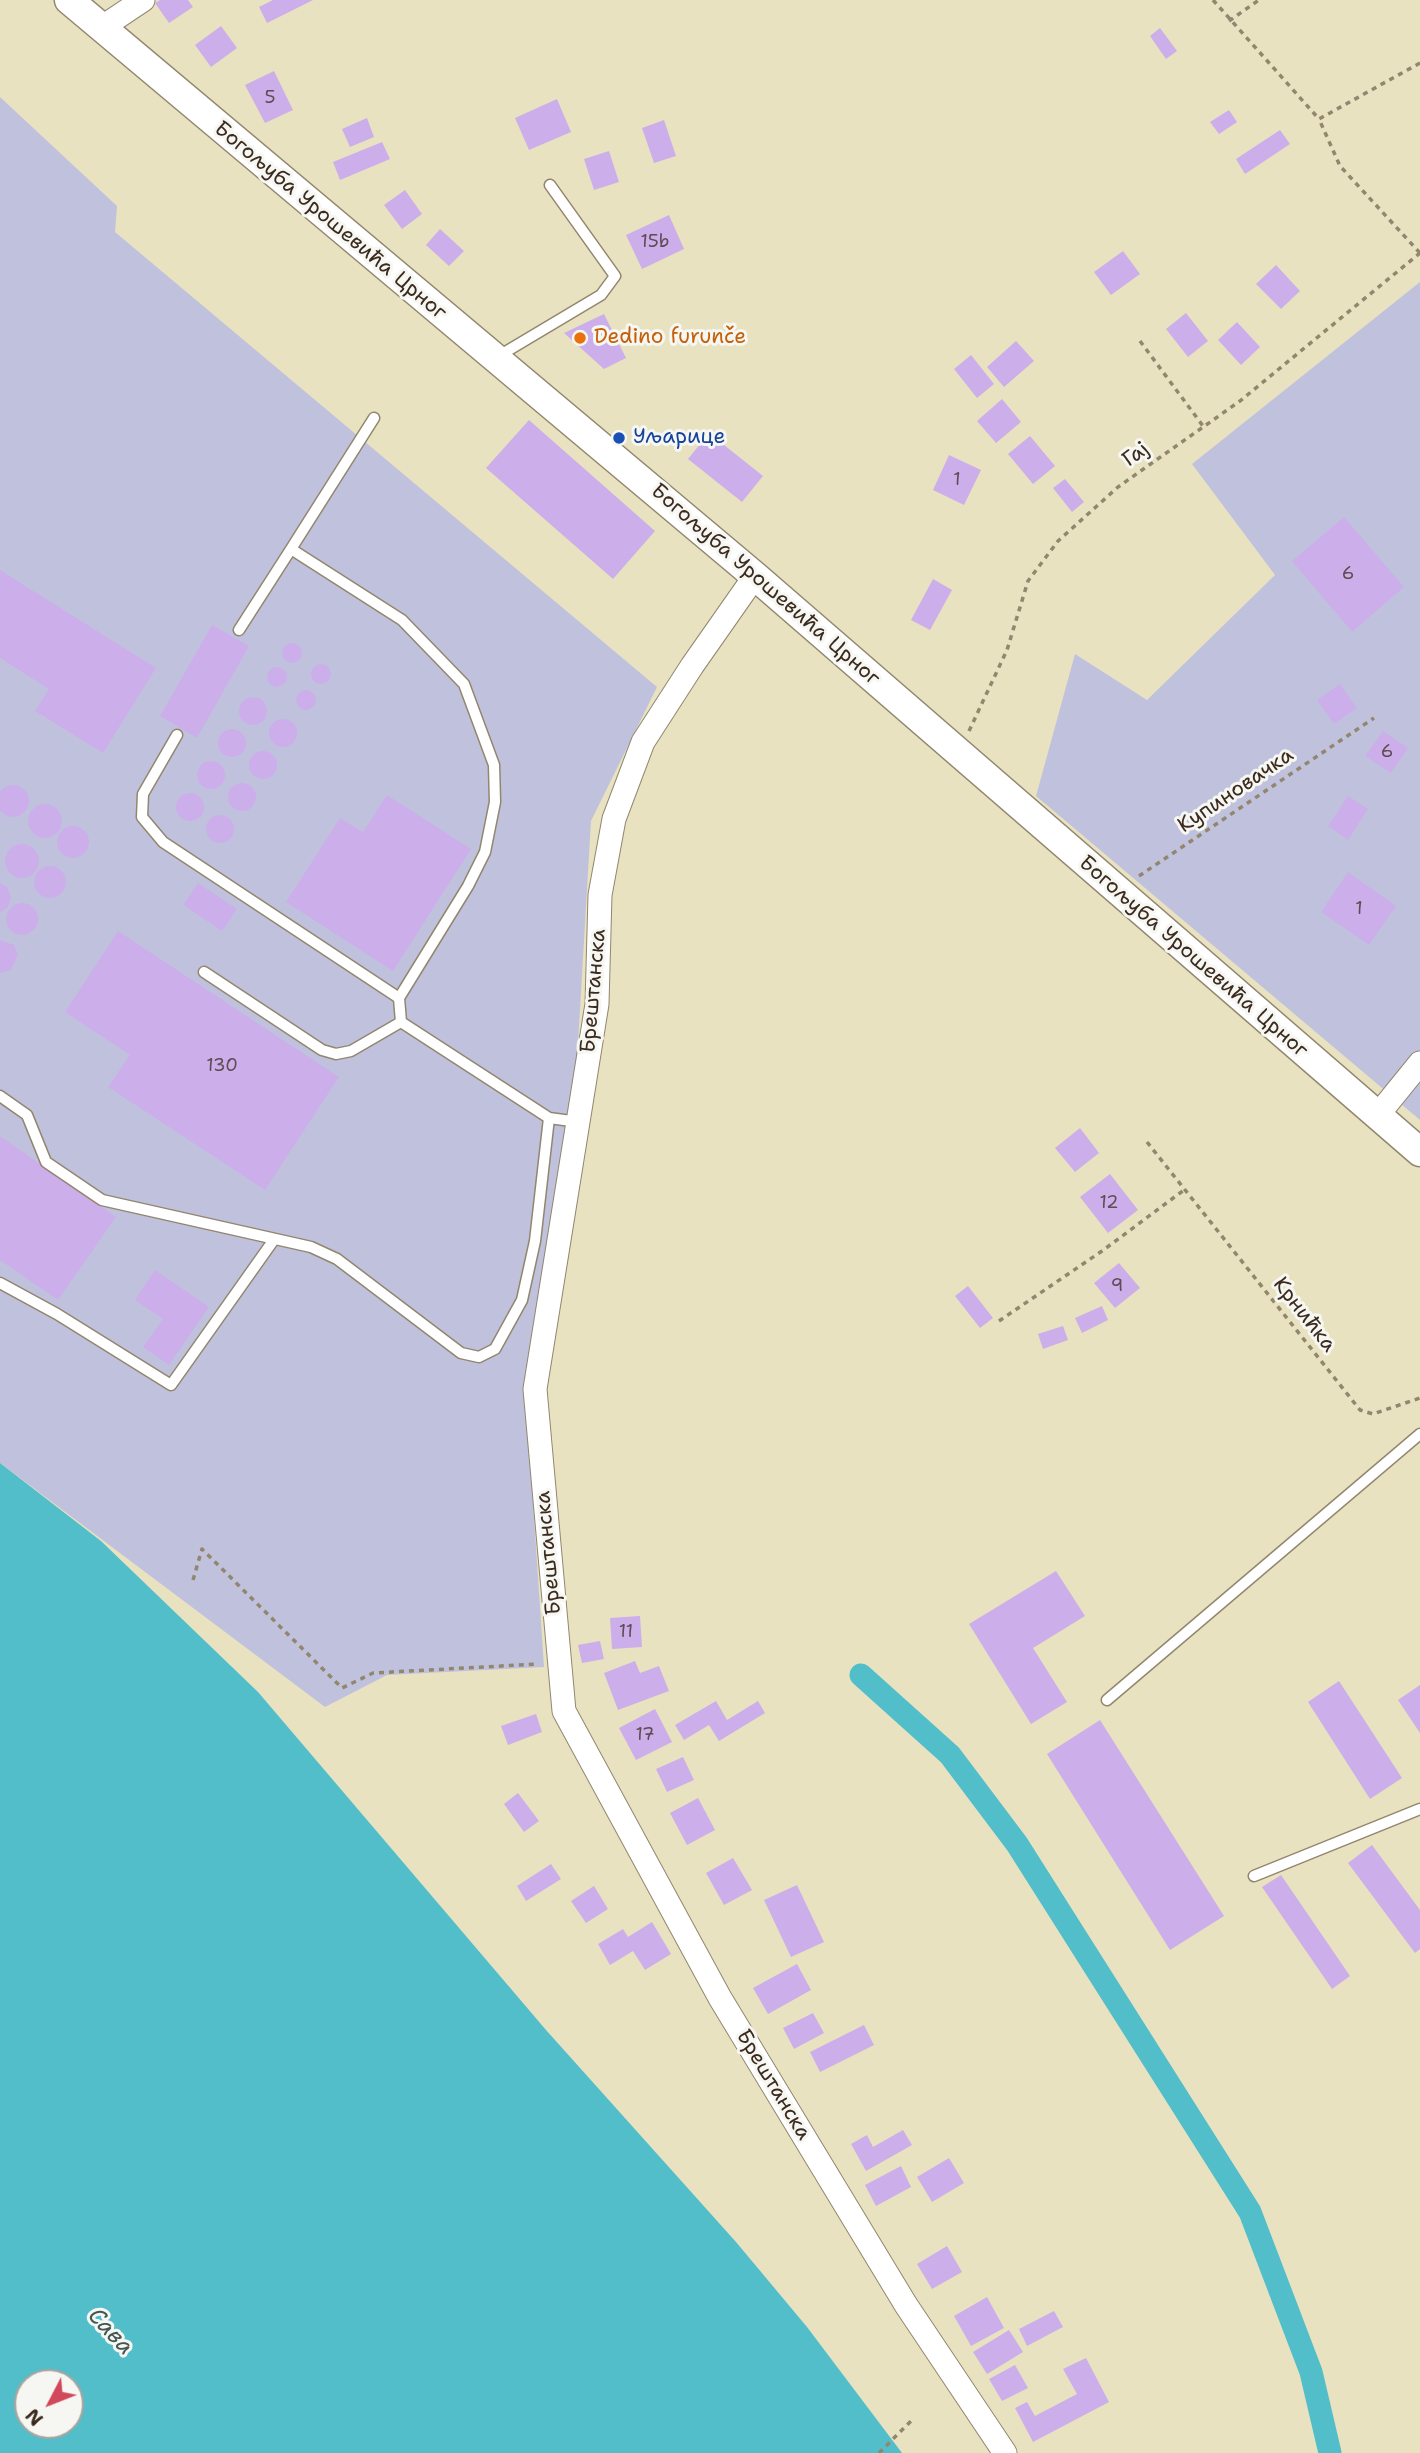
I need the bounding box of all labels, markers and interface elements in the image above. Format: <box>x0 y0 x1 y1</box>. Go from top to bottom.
house number: 5 <box>264 87 276 109</box>
street label: Богољуба Урошевића Црног <box>209 116 451 326</box>
house number: 15b <box>641 231 669 253</box>
place label: Dedino furunče <box>594 325 746 351</box>
marker: Dedino furunče <box>572 330 588 346</box>
place label: Уљарице <box>633 425 725 451</box>
marker: Уљарице <box>611 430 627 446</box>
street label: Гај <box>1118 437 1154 473</box>
house number: 1 <box>953 469 961 491</box>
street label: Богољуба Урошевића Црног <box>645 479 885 691</box>
house number: 6 <box>1342 563 1354 585</box>
house number: 6 <box>1381 741 1393 763</box>
street label: Купиновачка <box>1173 743 1299 839</box>
street label: Богољуба Урошевића Црног <box>1073 851 1313 1063</box>
house number: 1 <box>1355 898 1363 920</box>
street label: Брештанска <box>576 928 612 1054</box>
house number: 130 <box>206 1055 238 1077</box>
house number: 12 <box>1099 1192 1119 1214</box>
street label: Крнићка <box>1267 1273 1341 1357</box>
house number: 9 <box>1111 1275 1123 1297</box>
street label: Брештанска <box>531 1490 567 1616</box>
house number: 11 <box>619 1621 633 1643</box>
house number: 17 <box>635 1724 655 1746</box>
street label: Брештанска <box>730 2025 816 2145</box>
water label: Сава <box>81 2303 139 2361</box>
north arrow <box>14 2369 84 2439</box>
text: N <box>20 2403 49 2431</box>

